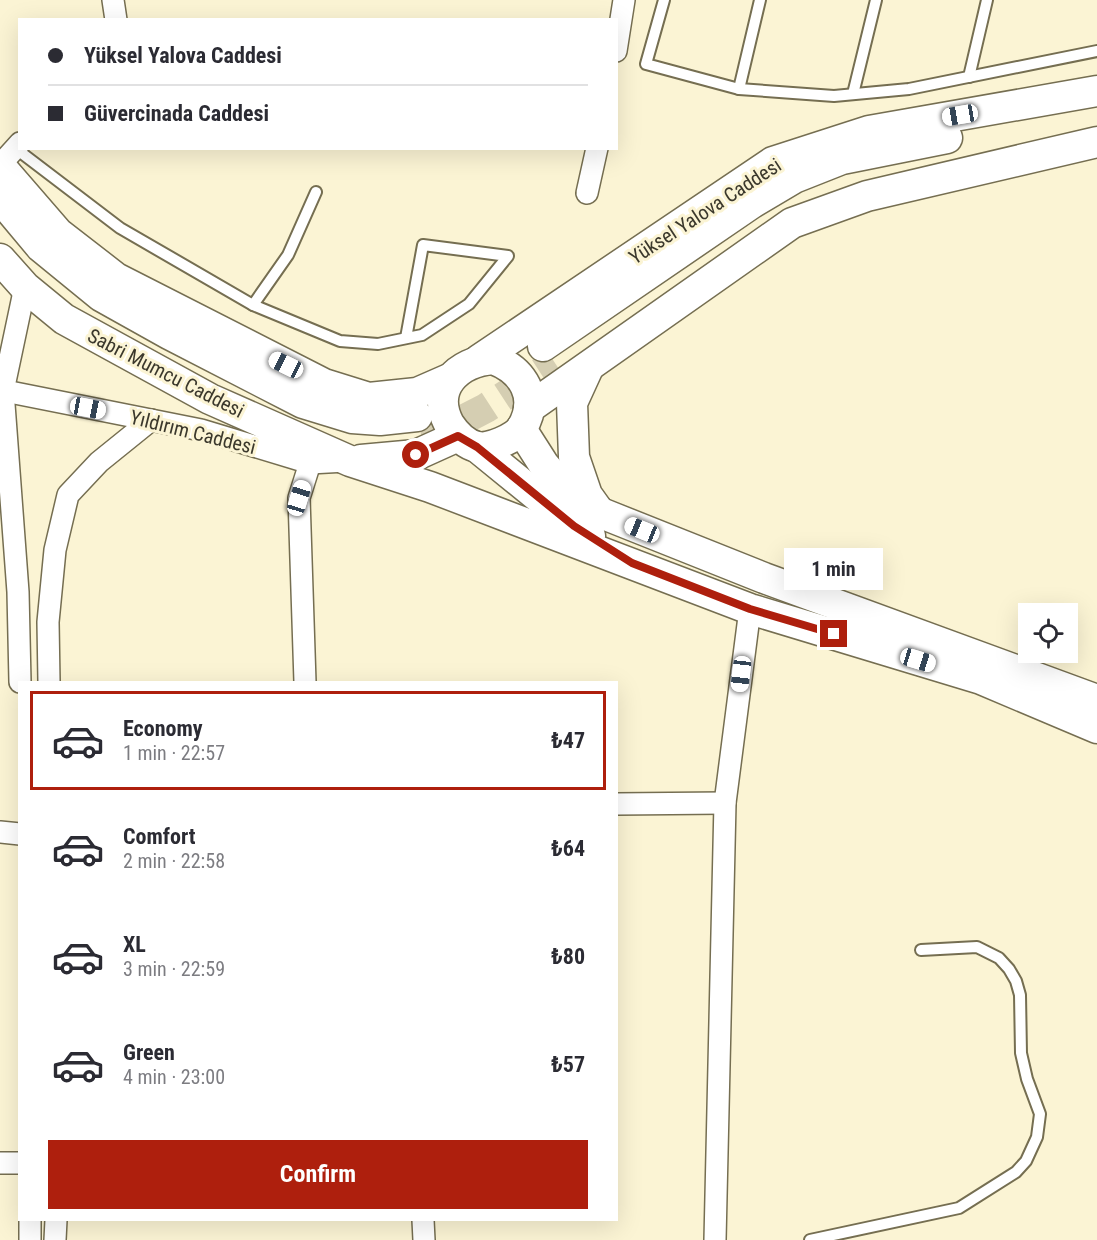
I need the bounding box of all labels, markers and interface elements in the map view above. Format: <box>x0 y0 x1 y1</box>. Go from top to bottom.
text: Yüksel Yalova Caddesi <box>84 43 282 68</box>
text: Güvercinada Caddesi <box>84 101 269 126</box>
car <box>941 103 979 127</box>
street label: Yüksel Yalova Caddesi <box>624 153 786 269</box>
street label: Sabri Mumcu Caddesi <box>84 323 248 423</box>
car <box>266 349 306 381</box>
car <box>69 396 107 420</box>
street label: Yıldırım Caddesi <box>128 405 258 459</box>
route start <box>402 441 429 468</box>
car <box>285 478 313 518</box>
car <box>622 515 662 545</box>
callout: 1 min <box>784 547 884 589</box>
text: 1 min <box>811 557 856 581</box>
map controls <box>1018 603 1078 663</box>
button: locate <box>1018 603 1078 663</box>
route end <box>820 620 847 647</box>
car <box>898 646 938 674</box>
car <box>730 655 752 693</box>
icon: car <box>51 714 105 768</box>
text: Economy <box>123 716 203 741</box>
text: ₺47 <box>551 728 585 753</box>
text: 1 min · 22:57 <box>123 741 225 765</box>
icon: car <box>51 822 105 876</box>
text: Comfort <box>123 824 196 849</box>
text: ₺64 <box>551 836 585 861</box>
text: 2 min · 22:58 <box>123 849 225 873</box>
icon: car <box>51 930 105 984</box>
text: XL <box>123 932 146 957</box>
text: ₺80 <box>551 944 585 969</box>
text: 3 min · 22:59 <box>123 957 225 981</box>
icon: car <box>51 1038 105 1092</box>
text: Green <box>123 1040 175 1065</box>
text: ₺57 <box>551 1052 585 1077</box>
text: 4 min · 23:00 <box>123 1065 225 1089</box>
button: Confirm <box>48 1140 588 1209</box>

